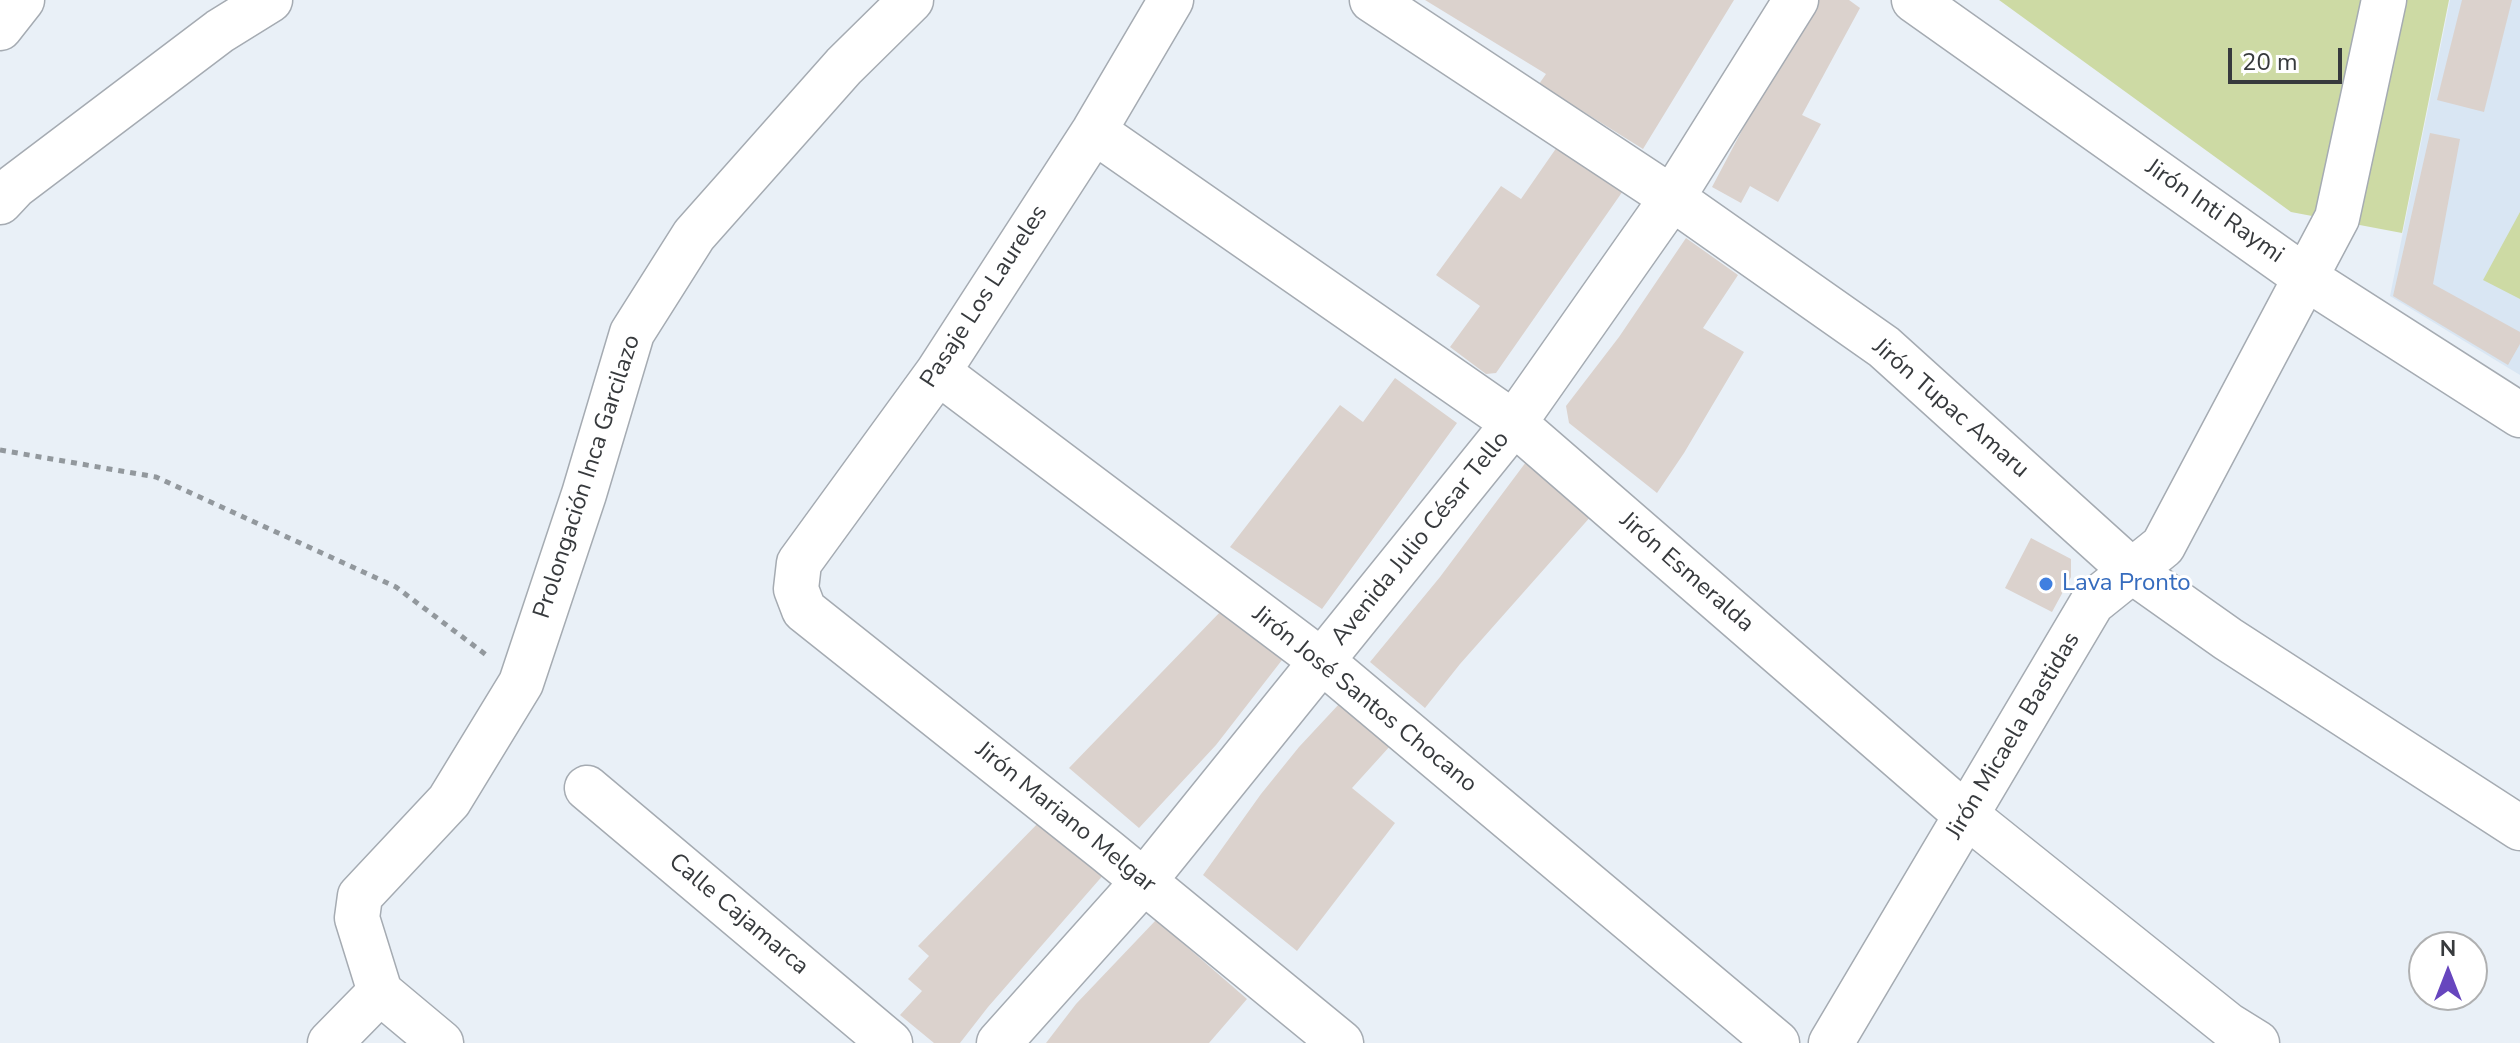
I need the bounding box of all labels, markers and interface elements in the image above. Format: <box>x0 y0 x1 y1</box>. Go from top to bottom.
scale bar <box>2232 32 2346 82</box>
text: 20 m <box>2242 46 2298 78</box>
street label: Jirón Inti Raymi <box>2139 154 2289 270</box>
street label: Pasaje Los Laureles <box>915 200 1055 394</box>
street label: Prolongación Inca Garcilazo <box>529 332 647 622</box>
street label: Jirón Tupac Amaru <box>1866 333 2034 485</box>
street label: Avenida Julio César Tello <box>1326 426 1516 652</box>
street label: Jirón Esmeralda <box>1613 507 1759 639</box>
place label: Lava Pronto <box>2062 570 2191 598</box>
marker: Lava Pronto <box>2037 575 2055 593</box>
street label: Jirón José Santos Chocano <box>1246 600 1482 800</box>
street label: Jirón Micaela Bastidas <box>1941 627 2087 845</box>
street label: Jirón Mariano Melgar <box>969 736 1161 900</box>
street label: Calle Cajamarca <box>662 848 814 982</box>
north arrow <box>2408 931 2488 1011</box>
text: N <box>2440 934 2456 964</box>

